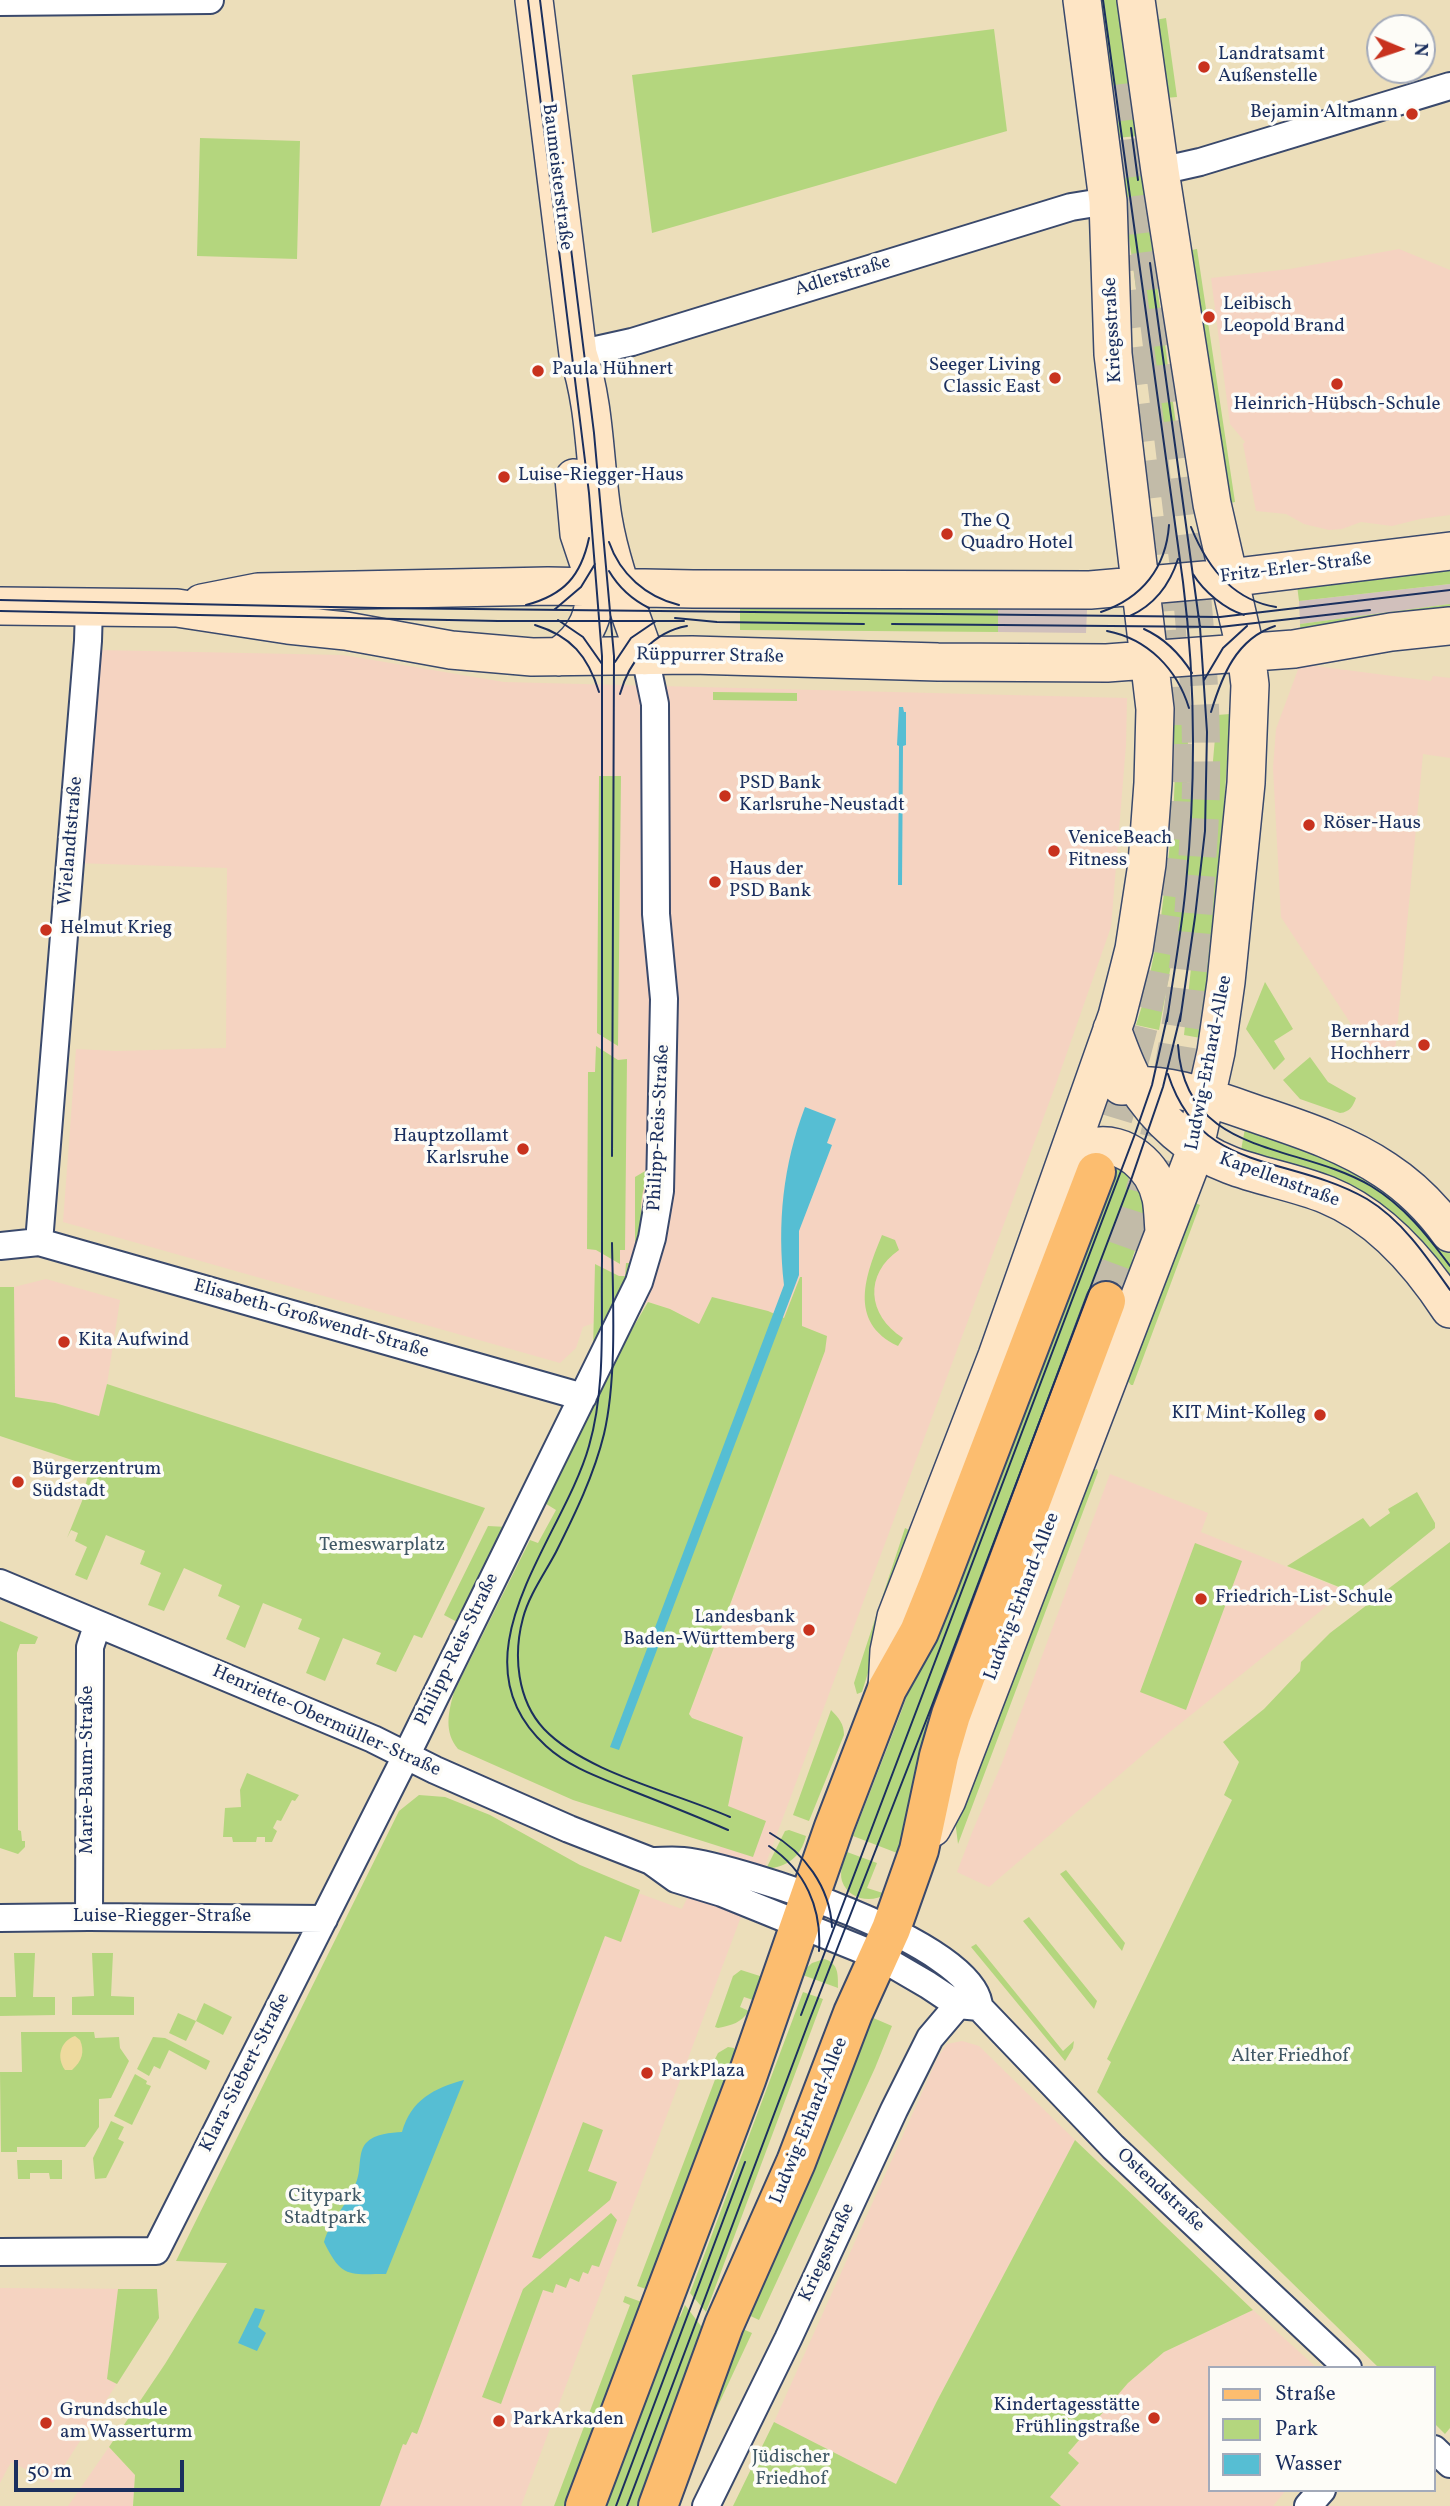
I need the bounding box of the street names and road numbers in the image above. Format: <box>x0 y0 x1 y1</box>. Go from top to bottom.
street label: Baumeisterstraße <box>536 102 576 252</box>
street label: Adlerstraße <box>792 252 894 302</box>
street label: Kriegsstraße <box>1100 276 1128 384</box>
street label: Fritz-Erler-Straße <box>1219 548 1373 590</box>
street label: Rüppurrer Straße <box>636 644 784 670</box>
street label: Wielandtstraße <box>55 775 89 907</box>
street label: Ludwig-Erhard-Allee <box>1182 973 1238 1153</box>
street label: Philipp-Reis-Straße <box>644 1044 676 1212</box>
street label: Kapellenstraße <box>1216 1149 1342 1213</box>
street label: Elisabeth-Großwendt-Straße <box>191 1275 431 1365</box>
street label: Ludwig-Erhard-Allee <box>980 1510 1066 1684</box>
street label: Philipp-Reis-Straße <box>411 1570 505 1730</box>
street label: Henriette-Obermüller-Straße <box>208 1661 444 1783</box>
street label: Marie-Baum-Straße <box>78 1686 100 1854</box>
street label: Luise-Riegger-Straße <box>73 1907 251 1929</box>
street label: Klara-Siebert-Straße <box>196 1990 296 2156</box>
street label: Ludwig-Erhard-Allee <box>766 2034 854 2208</box>
street label: Ostendstraße <box>1111 2144 1209 2238</box>
street label: Kriegsstraße <box>795 2200 861 2306</box>

